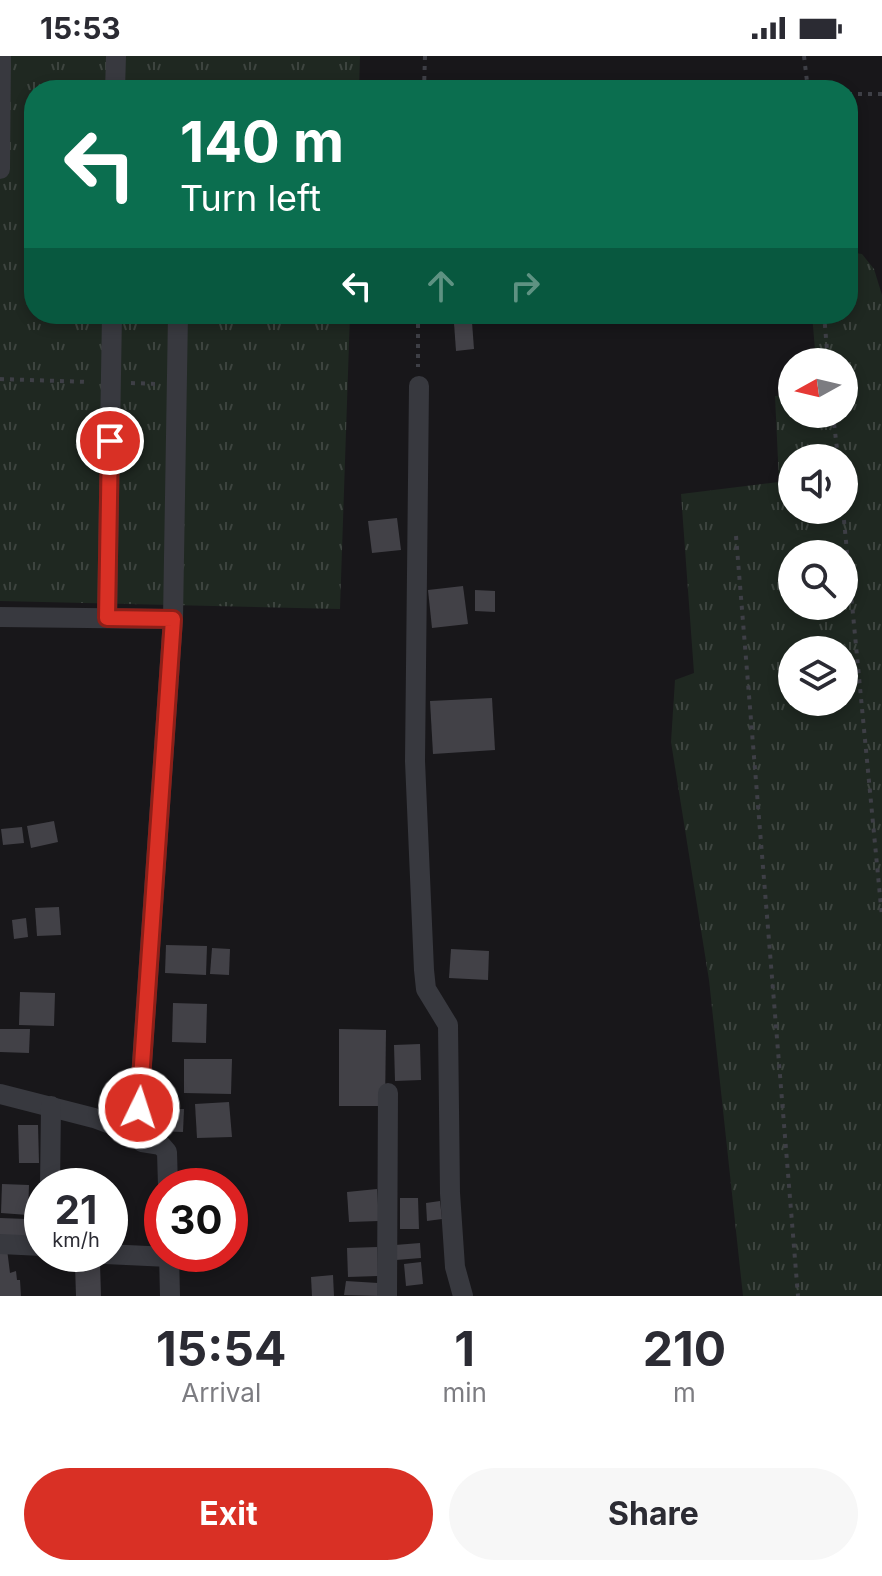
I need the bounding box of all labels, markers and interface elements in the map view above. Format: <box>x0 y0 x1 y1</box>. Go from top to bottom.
text: 15:53 <box>40 10 121 46</box>
text: 140 m <box>180 108 344 176</box>
icon: left <box>48 112 152 216</box>
text: Turn left <box>180 176 321 220</box>
icon: left <box>335 264 379 308</box>
icon: ahead <box>419 264 463 308</box>
icon: right <box>503 264 547 308</box>
north arrow <box>778 348 858 428</box>
map controls <box>778 348 858 716</box>
pin <box>76 407 144 475</box>
icon: arrive <box>88 419 132 463</box>
button: sound <box>778 444 858 524</box>
button: search <box>778 540 858 620</box>
button: layers <box>778 636 858 716</box>
position arrow <box>97 1066 181 1150</box>
speed limit sign: 30 <box>144 1168 248 1272</box>
text: 21 <box>55 1185 97 1234</box>
text: km/h <box>52 1228 100 1252</box>
text: 15:54 <box>156 1319 286 1378</box>
text: 1 <box>454 1319 475 1378</box>
text: 210 <box>643 1319 726 1378</box>
text: Arrival <box>181 1377 261 1408</box>
text: min <box>442 1377 487 1408</box>
text: m <box>673 1377 696 1408</box>
button: Exit <box>24 1468 433 1560</box>
button: Share <box>449 1468 858 1560</box>

